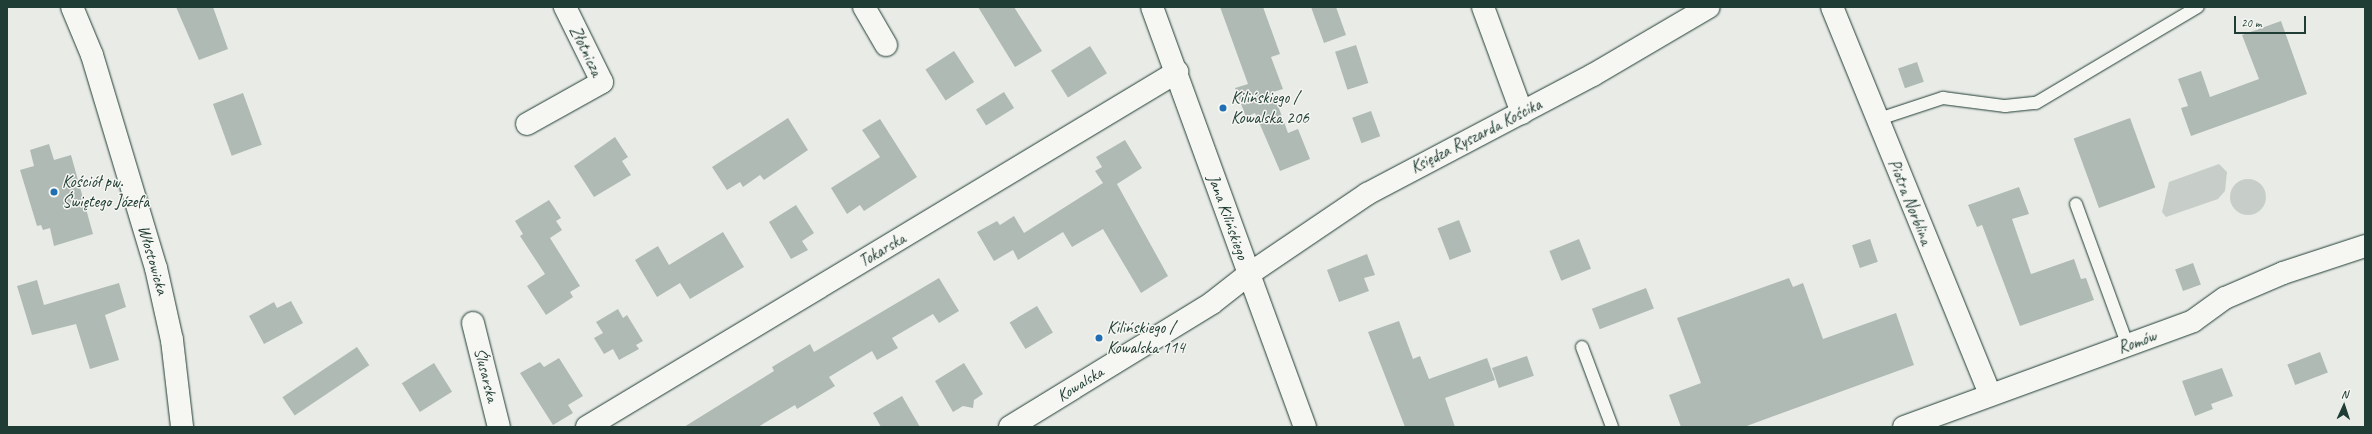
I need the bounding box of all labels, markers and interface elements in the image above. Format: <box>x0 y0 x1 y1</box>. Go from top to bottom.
scale bar <box>2236 8 2308 34</box>
text: 20 m <box>2241 15 2261 31</box>
street label: Złotnicza <box>565 22 607 80</box>
place label: Kilińskiego / Kowalska 206 <box>1231 88 1309 128</box>
street label: Księdza Ryszarda Kościka <box>1407 94 1545 178</box>
marker: Kilińskiego / Kowalska 206 <box>1218 103 1228 113</box>
street label: Piotra Norblina <box>1884 156 1936 248</box>
place label: Kościół pw. Świętego Józefa <box>62 172 149 212</box>
street label: Jana Kilińskiego <box>1203 172 1253 262</box>
marker: Kościół pw. Świętego Józefa <box>49 187 59 197</box>
street label: Włostowicka <box>133 223 173 297</box>
street label: Tokarska <box>855 228 909 272</box>
place label: Kilińskiego / Kowalska 114 <box>1107 318 1185 358</box>
street label: Romów <box>2115 326 2159 358</box>
marker: Kilińskiego / Kowalska 114 <box>1094 333 1104 343</box>
street label: Ślusarska <box>469 346 503 404</box>
street label: Kowalska <box>1053 362 1107 406</box>
north arrow <box>2324 386 2364 426</box>
text: N <box>2341 387 2348 401</box>

